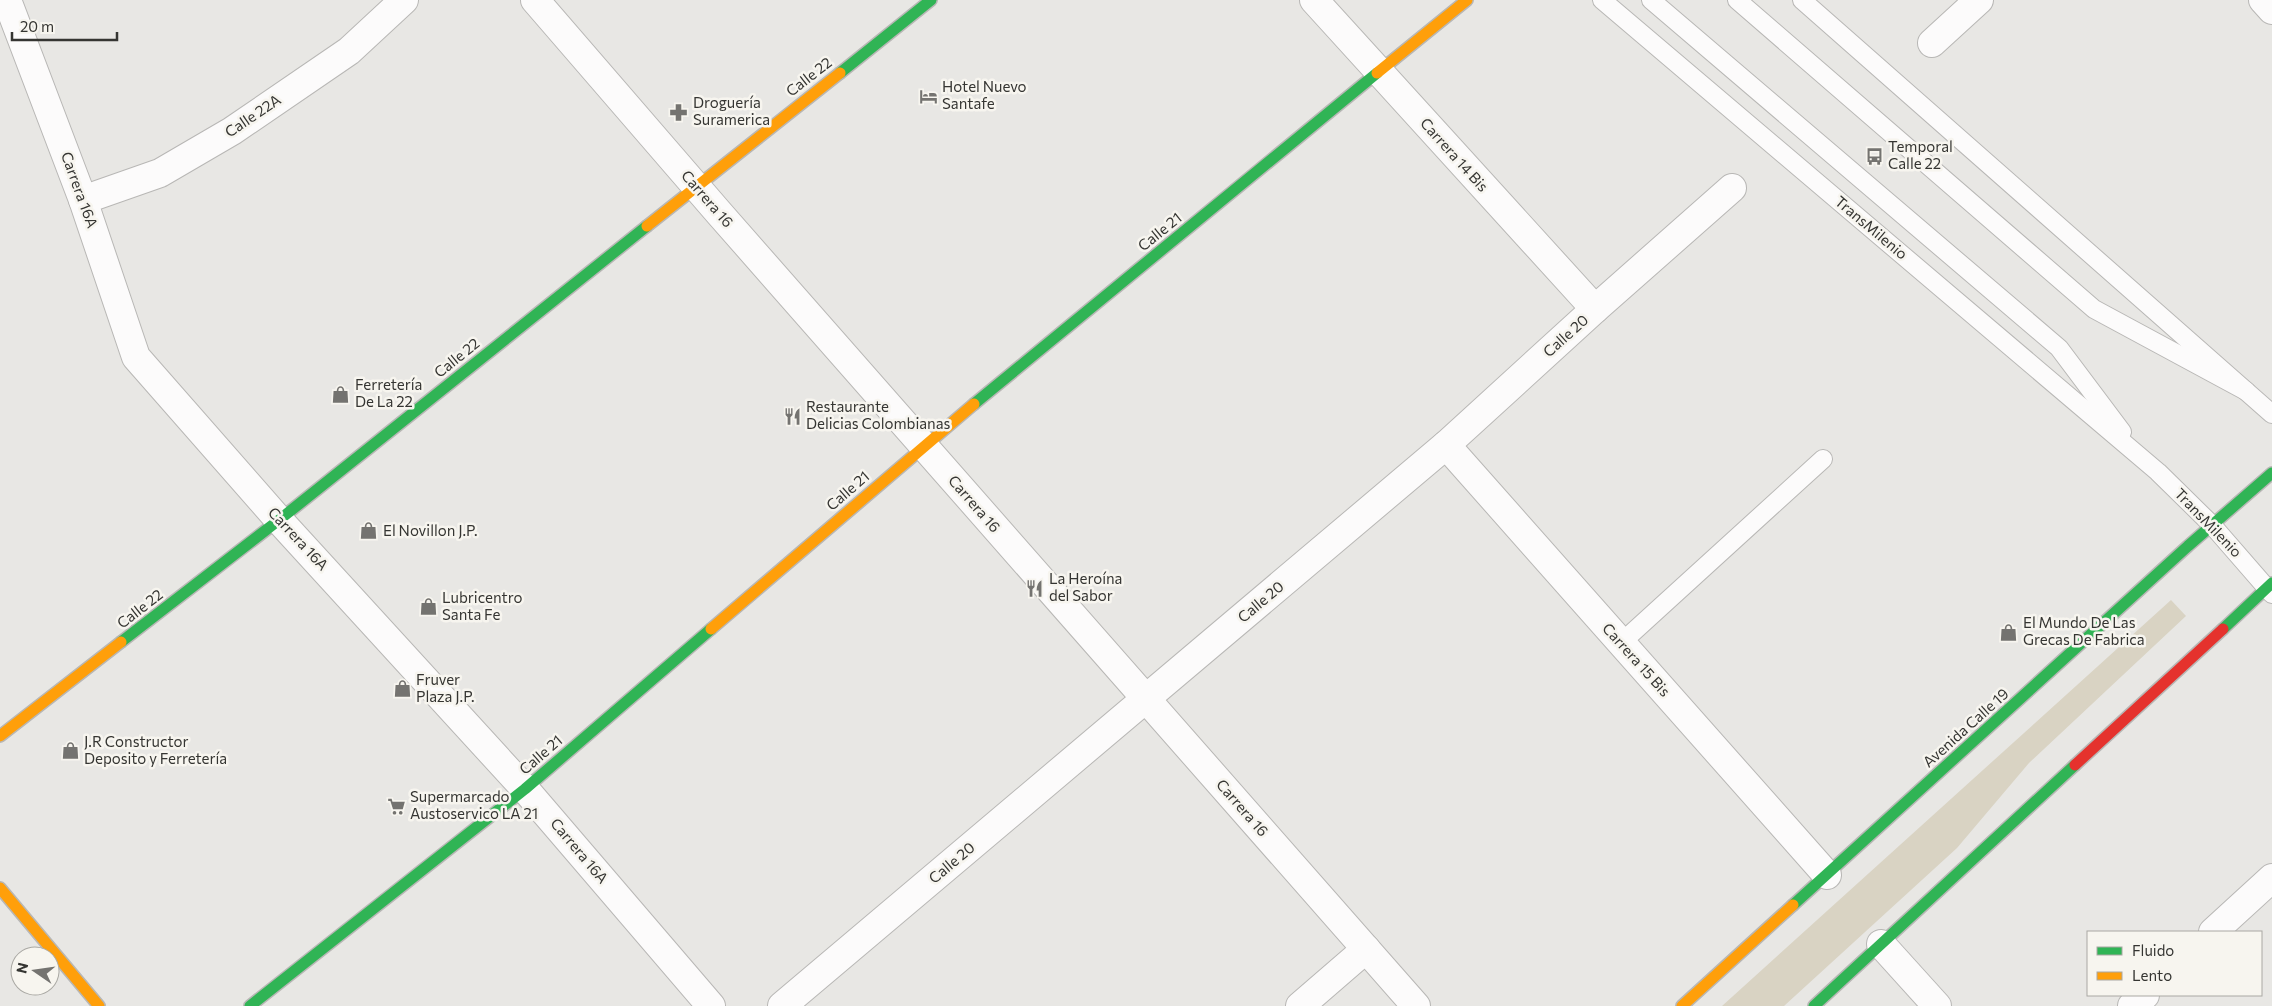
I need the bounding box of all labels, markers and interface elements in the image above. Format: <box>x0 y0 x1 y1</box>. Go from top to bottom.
scale bar <box>12 10 118 42</box>
text: 20 m <box>20 17 54 35</box>
street label: Calle 22 <box>782 53 835 100</box>
place label: Hotel Nuevo Santafe <box>942 77 1027 112</box>
hotel icon: Hotel Nuevo Santafe <box>918 86 938 106</box>
street label: Calle 22A <box>221 90 284 140</box>
place label: Droguería Suramerica <box>693 93 770 128</box>
pharmacy icon: Droguería Suramerica <box>669 102 689 122</box>
street label: Carrera 14 Bis <box>1417 114 1493 195</box>
place label: Temporal Calle 22 <box>1888 137 1953 172</box>
bus stop icon: Temporal Calle 22 <box>1864 146 1884 166</box>
street label: Carrera 16A <box>58 149 102 230</box>
street label: Carrera 16 <box>678 166 737 231</box>
street label: TransMilenio <box>1832 192 1911 263</box>
street label: Calle 21 <box>1134 208 1185 254</box>
street label: Calle 20 <box>1539 310 1592 360</box>
street label: Calle 22 <box>430 333 483 381</box>
place label: Ferretería De La 22 <box>355 375 422 410</box>
shop icon: Ferretería De La 22 <box>331 384 351 404</box>
place label: Restaurante Delicias Colombianas <box>806 397 951 432</box>
restaurant icon: Restaurante Delicias Colombianas <box>782 406 802 426</box>
street label: Calle 21 <box>822 467 873 514</box>
street label: Carrera 16 <box>945 471 1004 536</box>
street label: TransMilenio <box>2171 484 2246 561</box>
street label: Carrera 16A <box>265 503 333 574</box>
shop icon: El Novillon J.P. <box>359 521 379 541</box>
place label: El Novillon J.P. <box>383 521 478 539</box>
place label: La Heroína del Sabor <box>1049 569 1122 604</box>
street label: Calle 20 <box>1234 577 1287 626</box>
restaurant icon: La Heroína del Sabor <box>1025 578 1045 598</box>
street label: Calle 22 <box>113 585 166 632</box>
place label: Lubricentro Santa Fe <box>442 588 522 623</box>
shop icon: Lubricentro Santa Fe <box>418 597 438 617</box>
place label: El Mundo De Las Grecas De Fabrica <box>2023 613 2145 648</box>
street label: Carrera 15 Bis <box>1599 619 1675 700</box>
shop icon: El Mundo De Las Grecas De Fabrica <box>1999 622 2019 642</box>
place label: Fruver Plaza J.P. <box>416 670 475 705</box>
shop icon: Fruver Plaza J.P. <box>392 679 412 699</box>
street label: Avenida Calle 19 <box>1919 684 2012 770</box>
street label: Calle 21 <box>515 731 566 778</box>
place label: J.R Constructor Deposito y Ferretería <box>84 732 227 767</box>
shop icon: J.R Constructor Deposito y Ferretería <box>60 741 80 761</box>
street label: Carrera 16 <box>1213 775 1272 840</box>
place label: Supermarcado Austoservico LA 21 <box>410 787 538 822</box>
supermarket icon: Supermarcado Austoservico LA 21 <box>386 796 406 816</box>
street label: Carrera 16A <box>547 814 612 887</box>
street label: Calle 20 <box>925 838 978 887</box>
legend <box>2087 931 2262 996</box>
text: Fluido <box>2132 941 2174 959</box>
north arrow <box>10 946 60 996</box>
text: N <box>12 961 31 975</box>
text: Lento <box>2132 966 2172 984</box>

